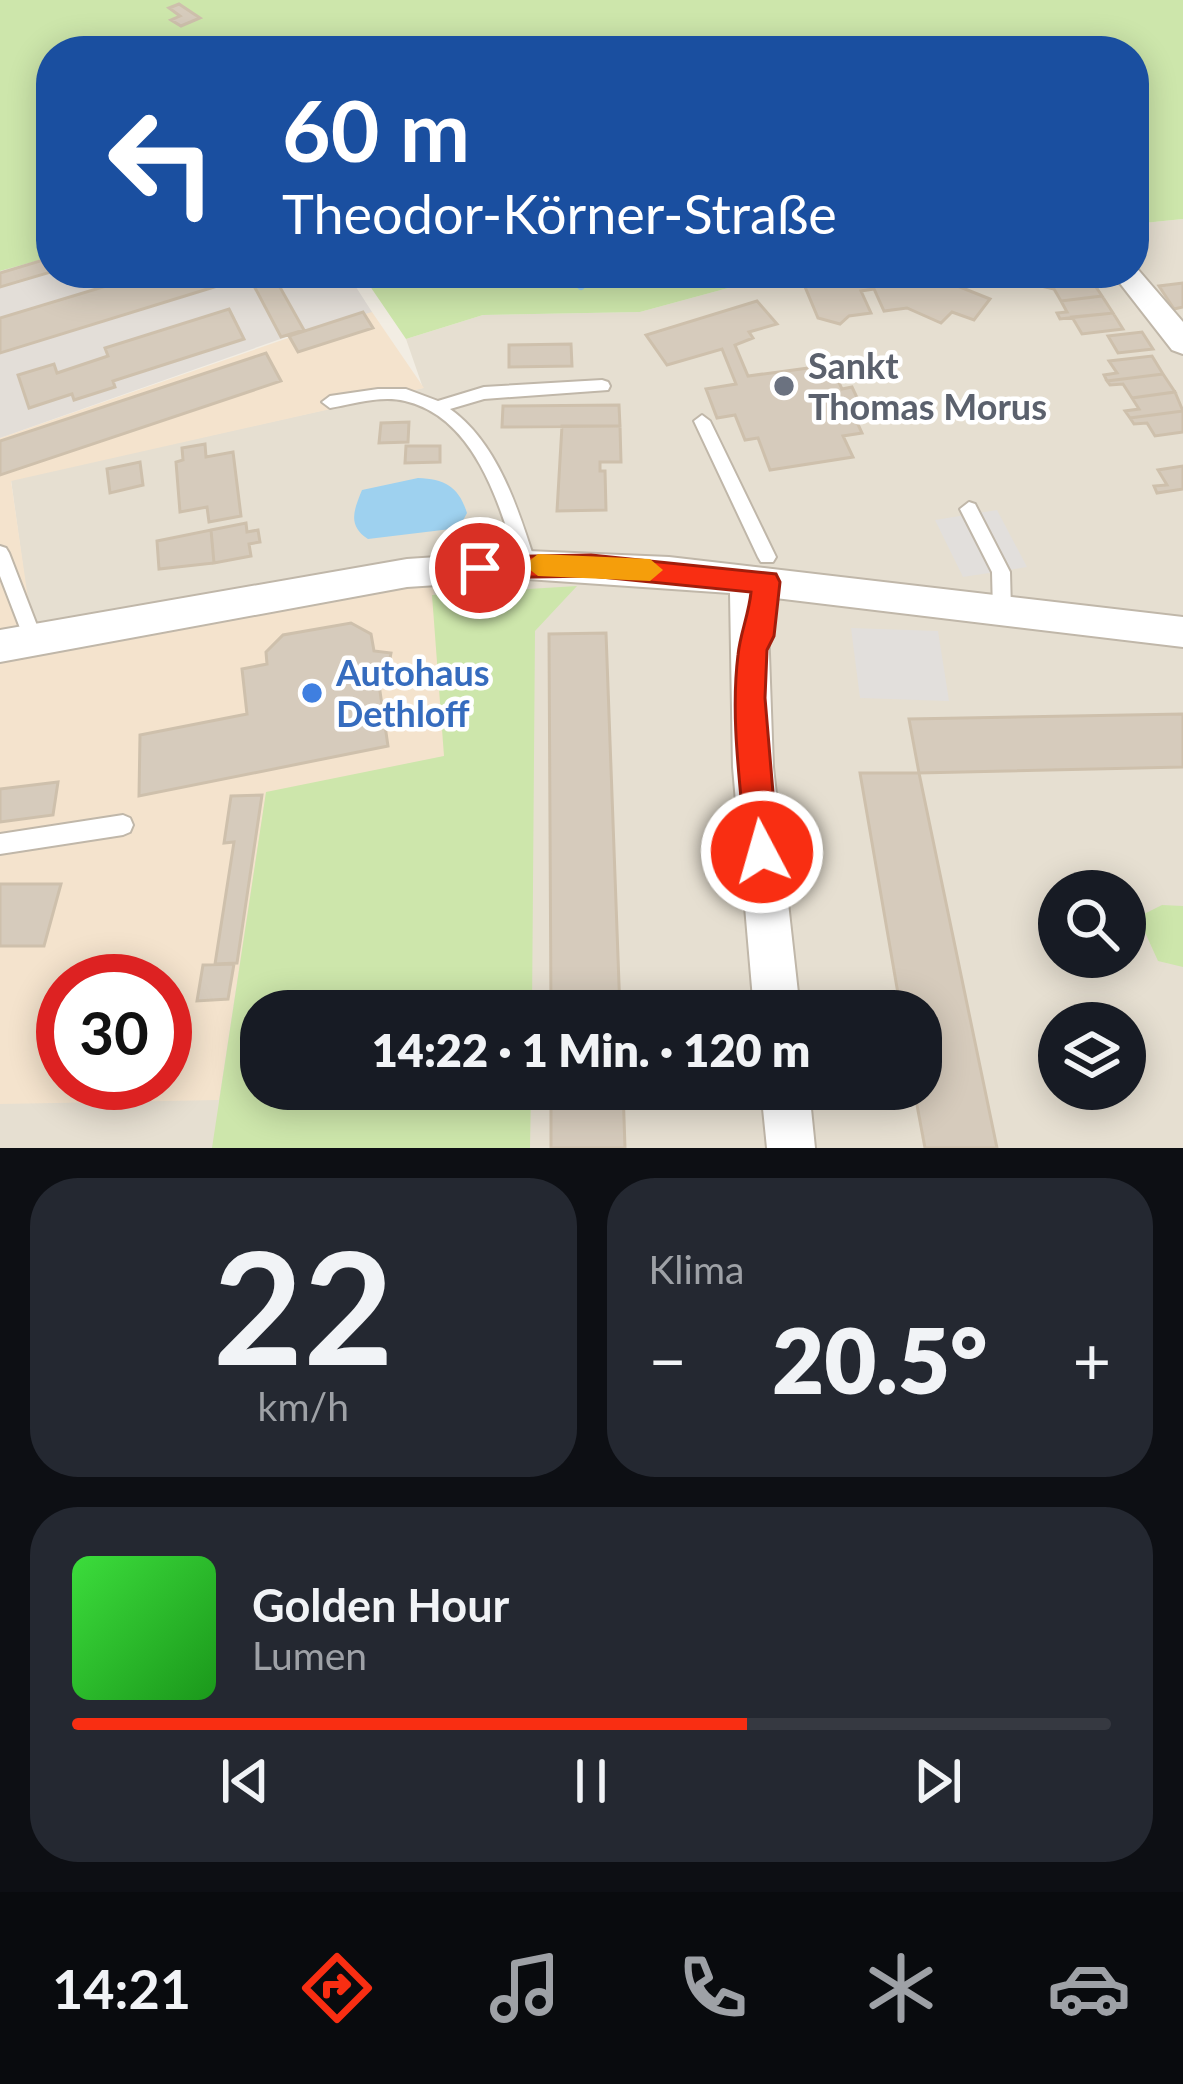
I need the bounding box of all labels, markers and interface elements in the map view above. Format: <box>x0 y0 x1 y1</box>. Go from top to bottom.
text: 60 m <box>282 79 470 180</box>
icon: left <box>84 84 240 240</box>
text: Theodor-Körner-Straße <box>282 181 837 246</box>
place label: Sankt Thomas Morus <box>808 343 1047 428</box>
marker: Sankt Thomas Morus <box>771 373 797 399</box>
pin <box>429 517 531 619</box>
icon: arrive <box>447 535 513 601</box>
place label: Autohaus Dethloff <box>335 650 490 735</box>
marker: Autohaus Dethloff <box>299 680 325 706</box>
position arrow <box>699 789 825 915</box>
map controls <box>1038 870 1146 1110</box>
button: search <box>1038 870 1146 978</box>
speed limit sign: 30 <box>36 954 192 1110</box>
button: layers <box>1038 1002 1146 1110</box>
text: 14:22 · 1 Min. · 120 m <box>372 1023 810 1077</box>
text: 22 <box>213 1211 394 1398</box>
text: Klima <box>649 1246 744 1292</box>
text: 20.5° <box>772 1305 988 1413</box>
text: − <box>649 1320 687 1399</box>
text: + <box>1073 1320 1111 1399</box>
text: km/h <box>258 1383 349 1429</box>
text: Golden Hour <box>252 1578 509 1632</box>
text: Lumen <box>252 1632 367 1678</box>
icon: previous <box>212 1748 278 1814</box>
icon: pause <box>558 1748 624 1814</box>
icon: next <box>905 1748 971 1814</box>
icon: directions <box>295 1946 379 2030</box>
icon: music <box>483 1946 567 2030</box>
icon: phone <box>671 1946 755 2030</box>
icon: climate <box>859 1946 943 2030</box>
icon: car <box>1047 1946 1131 2030</box>
text: 14:21 <box>52 1956 191 2021</box>

